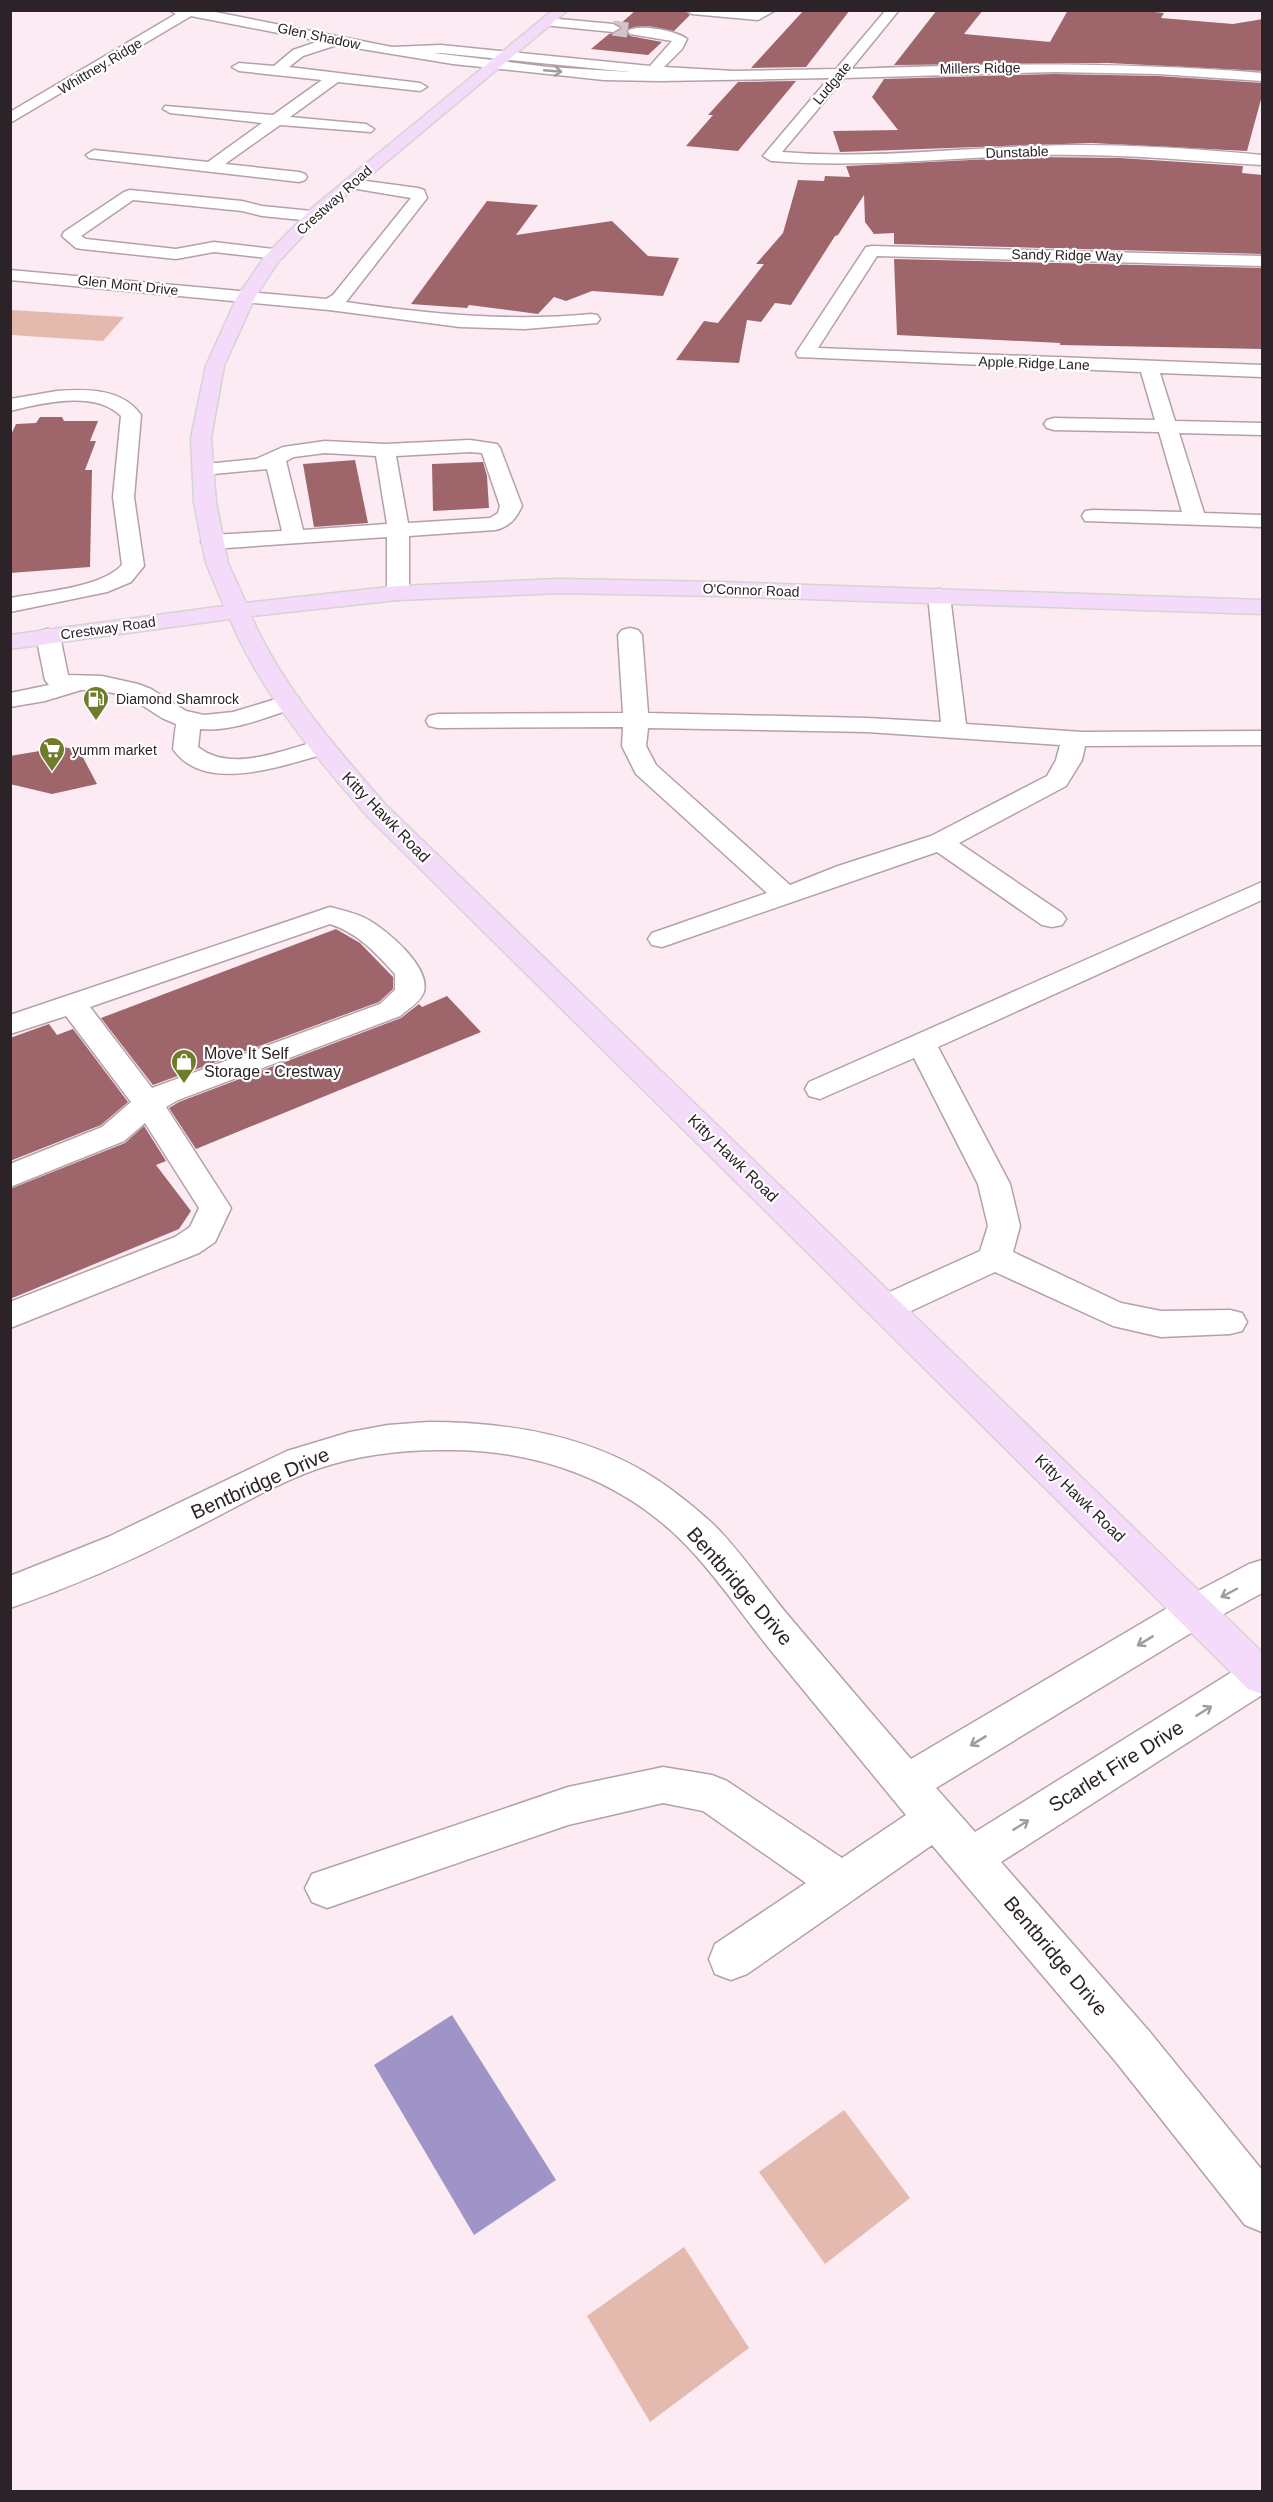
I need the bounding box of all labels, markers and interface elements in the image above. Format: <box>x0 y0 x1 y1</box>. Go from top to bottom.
street label: Glen Shadow <box>276 19 363 53</box>
street label: Whittney Ridge <box>55 35 145 97</box>
street label: Ludgate <box>810 58 855 108</box>
street label: Millers Ridge <box>939 59 1021 77</box>
one-way arrow <box>542 66 562 77</box>
street label: Dunstable <box>985 143 1049 161</box>
street label: Crestway Road <box>293 162 375 238</box>
street label: Sandy Ridge Way <box>1011 246 1123 264</box>
street label: Glen Mont Drive <box>77 272 179 298</box>
street label: Apple Ridge Lane <box>978 353 1090 373</box>
street label: O'Connor Road <box>702 580 800 600</box>
street label: Crestway Road <box>60 613 156 643</box>
fuel station icon: Diamond Shamrock <box>81 684 111 722</box>
place label: Diamond Shamrock <box>116 691 240 707</box>
supermarket icon: yumm market <box>37 735 67 773</box>
place label: yumm market <box>72 742 157 758</box>
street label: Kitty Hawk Road <box>339 769 433 865</box>
place label: Move It Self Storage - Crestway <box>204 1045 341 1080</box>
shop icon: Move It Self Storage - Crestway <box>169 1047 199 1085</box>
street label: Kitty Hawk Road <box>685 1111 781 1205</box>
street label: Bentbridge Drive <box>187 1443 333 1523</box>
street label: Kitty Hawk Road <box>1032 1451 1128 1545</box>
street label: Bentbridge Drive <box>683 1523 797 1649</box>
one-way arrow <box>1221 1587 1238 1599</box>
one-way arrow <box>1137 1635 1154 1647</box>
one-way arrow <box>1195 1704 1212 1716</box>
street label: Scarlet Fire Drive <box>1045 1716 1187 1816</box>
one-way arrow <box>970 1736 987 1748</box>
one-way arrow <box>1012 1819 1029 1831</box>
street label: Bentbridge Drive <box>1000 1892 1112 2020</box>

